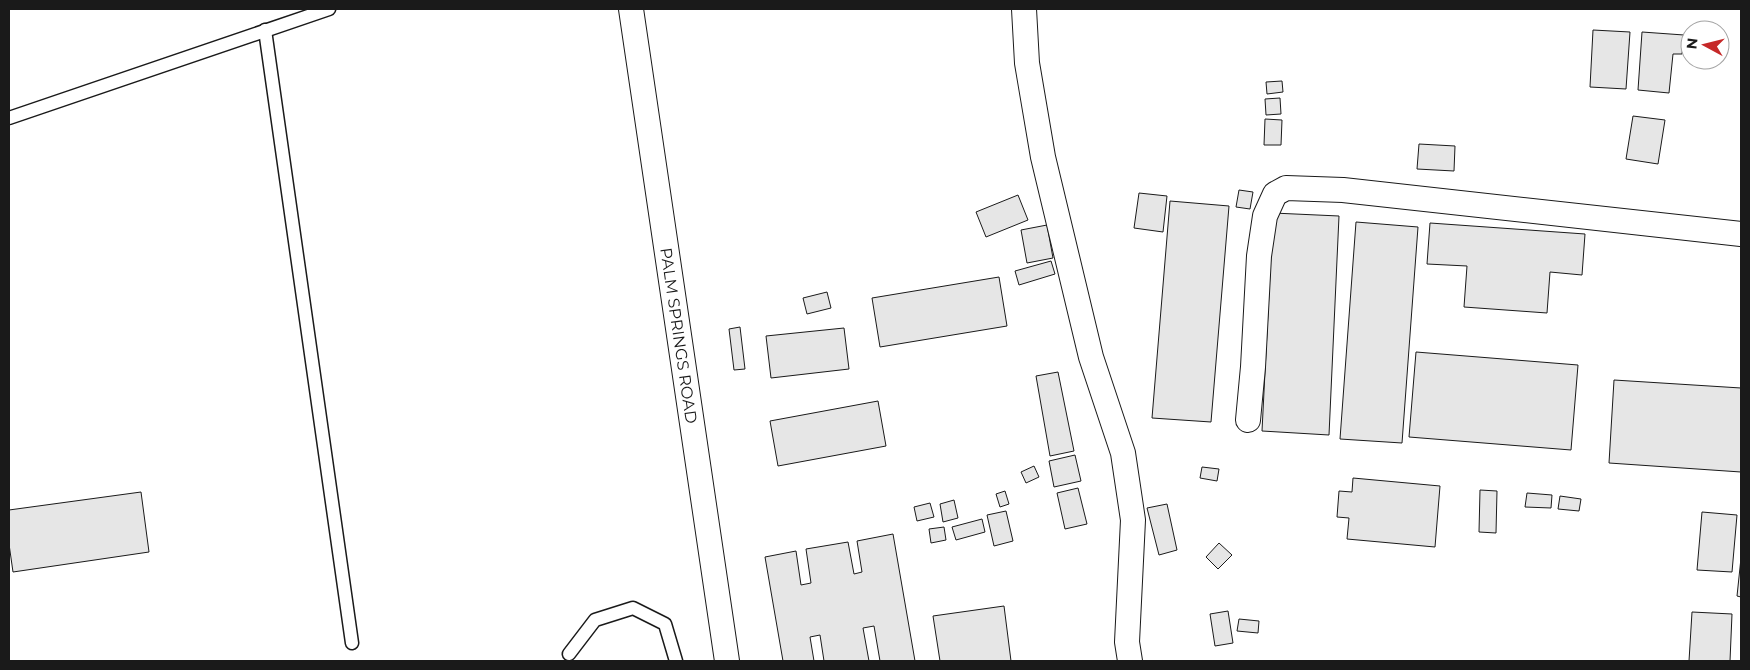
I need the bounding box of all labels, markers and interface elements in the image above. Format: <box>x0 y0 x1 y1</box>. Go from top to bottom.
north arrow <box>1680 20 1730 70</box>
text: N <box>1682 37 1702 50</box>
street label: PALM SPRINGS ROAD <box>657 246 701 425</box>

